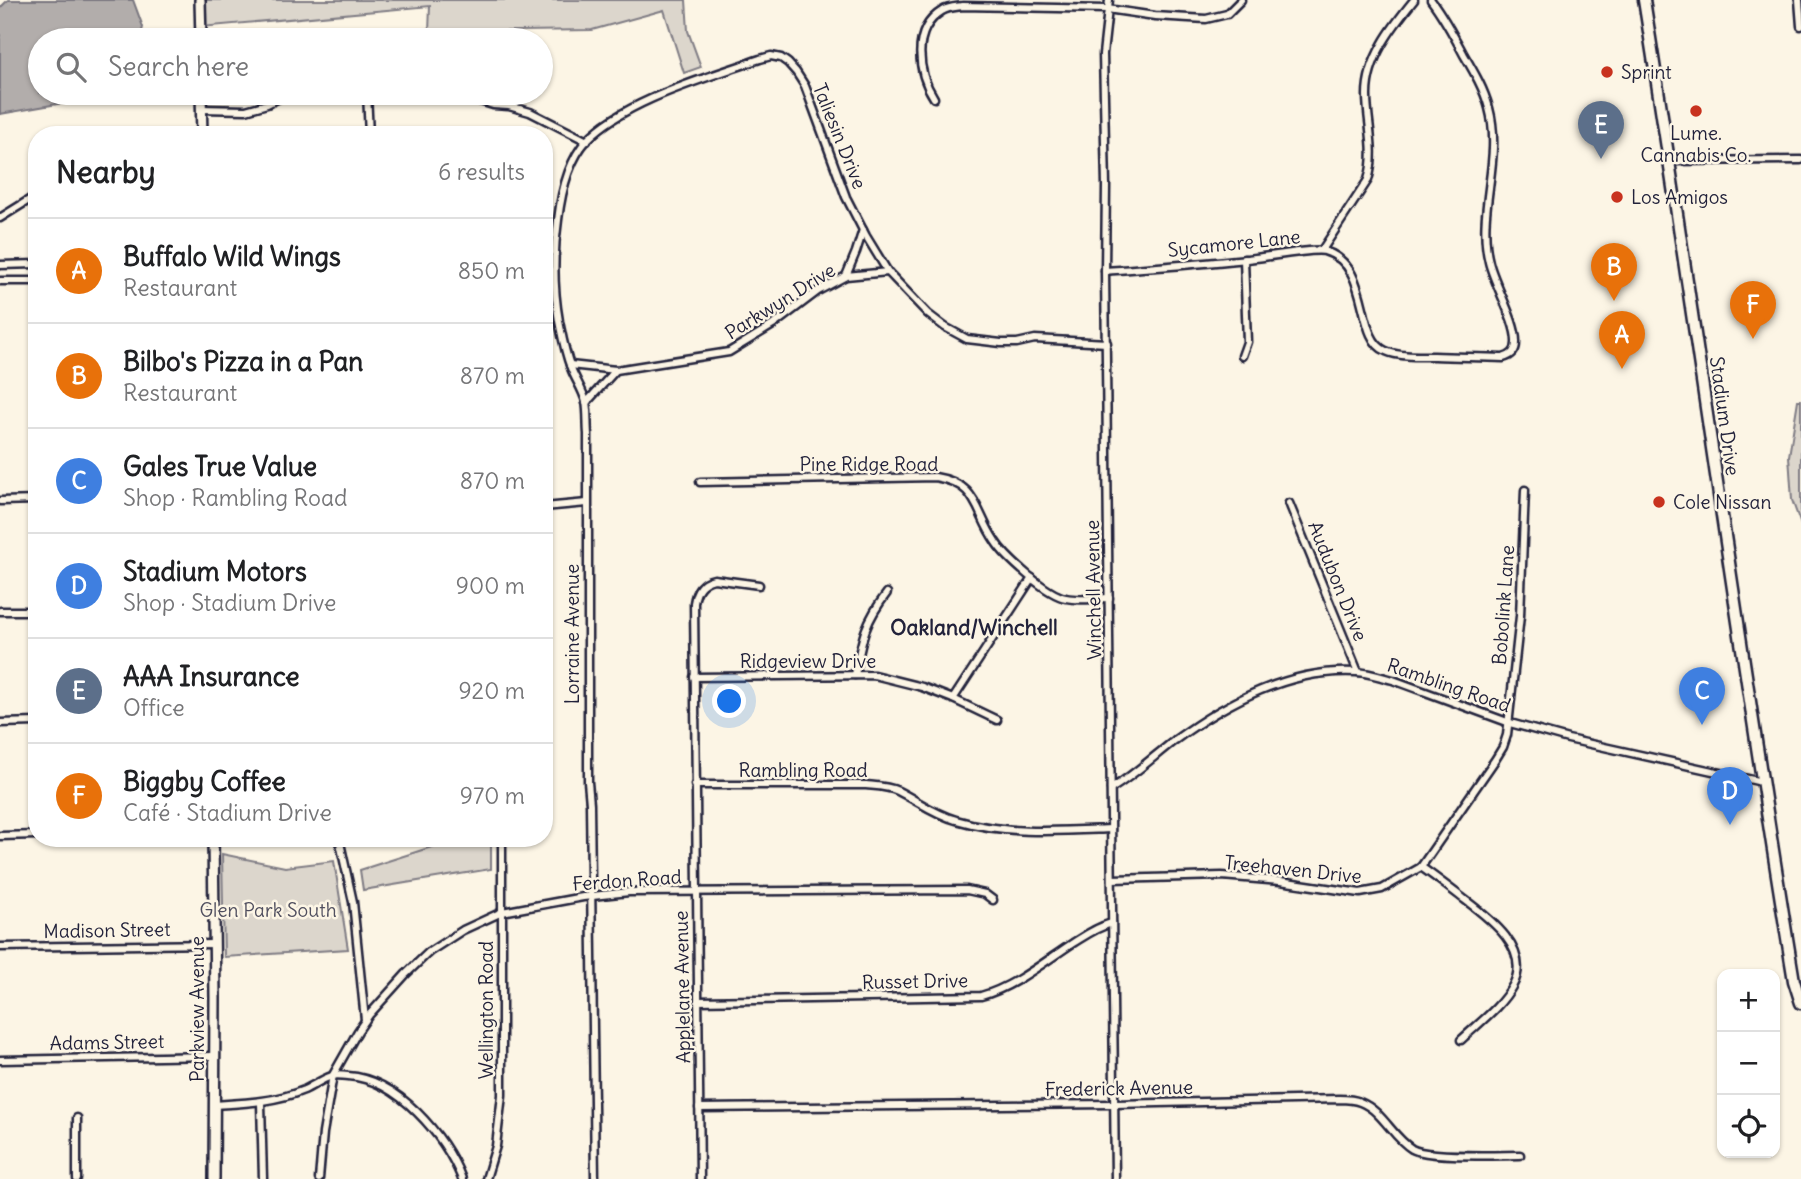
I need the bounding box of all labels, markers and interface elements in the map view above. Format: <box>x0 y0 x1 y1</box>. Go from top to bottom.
search box <box>28 28 553 105</box>
icon: search <box>52 48 90 86</box>
text: Search here <box>108 50 249 83</box>
place label: Sprint <box>1621 60 1672 84</box>
marker: Sprint <box>1599 64 1615 80</box>
street label: Taliesin Drive <box>808 80 872 192</box>
pin: E <box>1578 101 1624 159</box>
marker: Lume. Cannabis Co. <box>1688 103 1704 119</box>
place label: Lume. Cannabis Co. <box>1641 121 1751 167</box>
text: Nearby <box>56 153 156 191</box>
text: 6 results <box>438 157 525 186</box>
place label: Los Amigos <box>1631 185 1728 209</box>
marker: Los Amigos <box>1609 189 1625 205</box>
street label: Sycamore Lane <box>1166 224 1302 262</box>
text: Buffalo Wild Wings <box>123 240 341 273</box>
pin: B <box>1591 243 1637 301</box>
text: A <box>72 256 86 285</box>
text: 850 m <box>458 256 525 285</box>
street label: Parkwyn Drive <box>720 258 840 344</box>
text: Restaurant <box>123 273 237 302</box>
pin: F <box>1730 281 1776 339</box>
pin: A <box>1599 311 1645 369</box>
text: Bilbo's Pizza in a Pan <box>123 345 363 378</box>
street label: Stadium Drive <box>1705 355 1745 477</box>
text: B <box>71 361 87 390</box>
text: 870 m <box>460 361 525 390</box>
text: Restaurant <box>123 378 237 407</box>
text: Gales True Value <box>123 450 317 483</box>
street label: Pine Ridge Road <box>800 452 938 476</box>
text: C <box>71 466 87 495</box>
text: 870 m <box>460 466 525 495</box>
text: Shop · Rambling Road <box>123 483 348 512</box>
place label: Cole Nissan <box>1673 490 1771 514</box>
marker: Cole Nissan <box>1651 494 1667 510</box>
street label: Audubon Drive <box>1303 518 1373 644</box>
street label: Winchell Avenue <box>1080 520 1106 660</box>
street label: Bobolink Lane <box>1487 544 1519 666</box>
text: Stadium Motors <box>123 555 307 588</box>
street label: Lorraine Avenue <box>560 564 584 704</box>
text: D <box>71 571 87 600</box>
text: 900 m <box>456 571 525 600</box>
text: Shop · Stadium Drive <box>123 588 337 617</box>
district label: Oakland/Winchell <box>890 614 1058 641</box>
street label: Ridgeview Drive <box>740 649 876 673</box>
street label: Rambling Road <box>1384 653 1514 717</box>
text: AAA Insurance <box>123 660 300 693</box>
pin: C <box>1679 667 1725 725</box>
text: E <box>72 676 86 705</box>
text: 920 m <box>458 676 525 705</box>
your location <box>712 684 746 718</box>
text: Office <box>123 693 185 722</box>
street label: Rambling Road <box>738 758 868 782</box>
text: Biggby Coffee <box>123 765 286 798</box>
pin: D <box>1707 767 1753 825</box>
text: F <box>72 781 86 810</box>
text: 970 m <box>460 781 525 810</box>
text: Café · Stadium Drive <box>123 798 332 827</box>
street label: Treehaven Drive <box>1223 850 1363 888</box>
street label: Ferdon Road <box>572 864 682 896</box>
park label: Glen Park South <box>199 898 337 922</box>
street label: Applelane Avenue <box>669 910 695 1064</box>
street label: Madison Street <box>43 917 171 943</box>
street label: Parkview Avenue <box>185 936 209 1082</box>
street label: Wellington Road <box>474 941 498 1079</box>
street label: Russet Drive <box>862 968 968 994</box>
map controls <box>1717 969 1780 1158</box>
button: + <box>1717 969 1780 1032</box>
street label: Adams Street <box>49 1029 165 1055</box>
button: − <box>1717 1032 1780 1095</box>
street label: Frederick Avenue <box>1045 1075 1193 1101</box>
button: locate <box>1717 1095 1780 1158</box>

